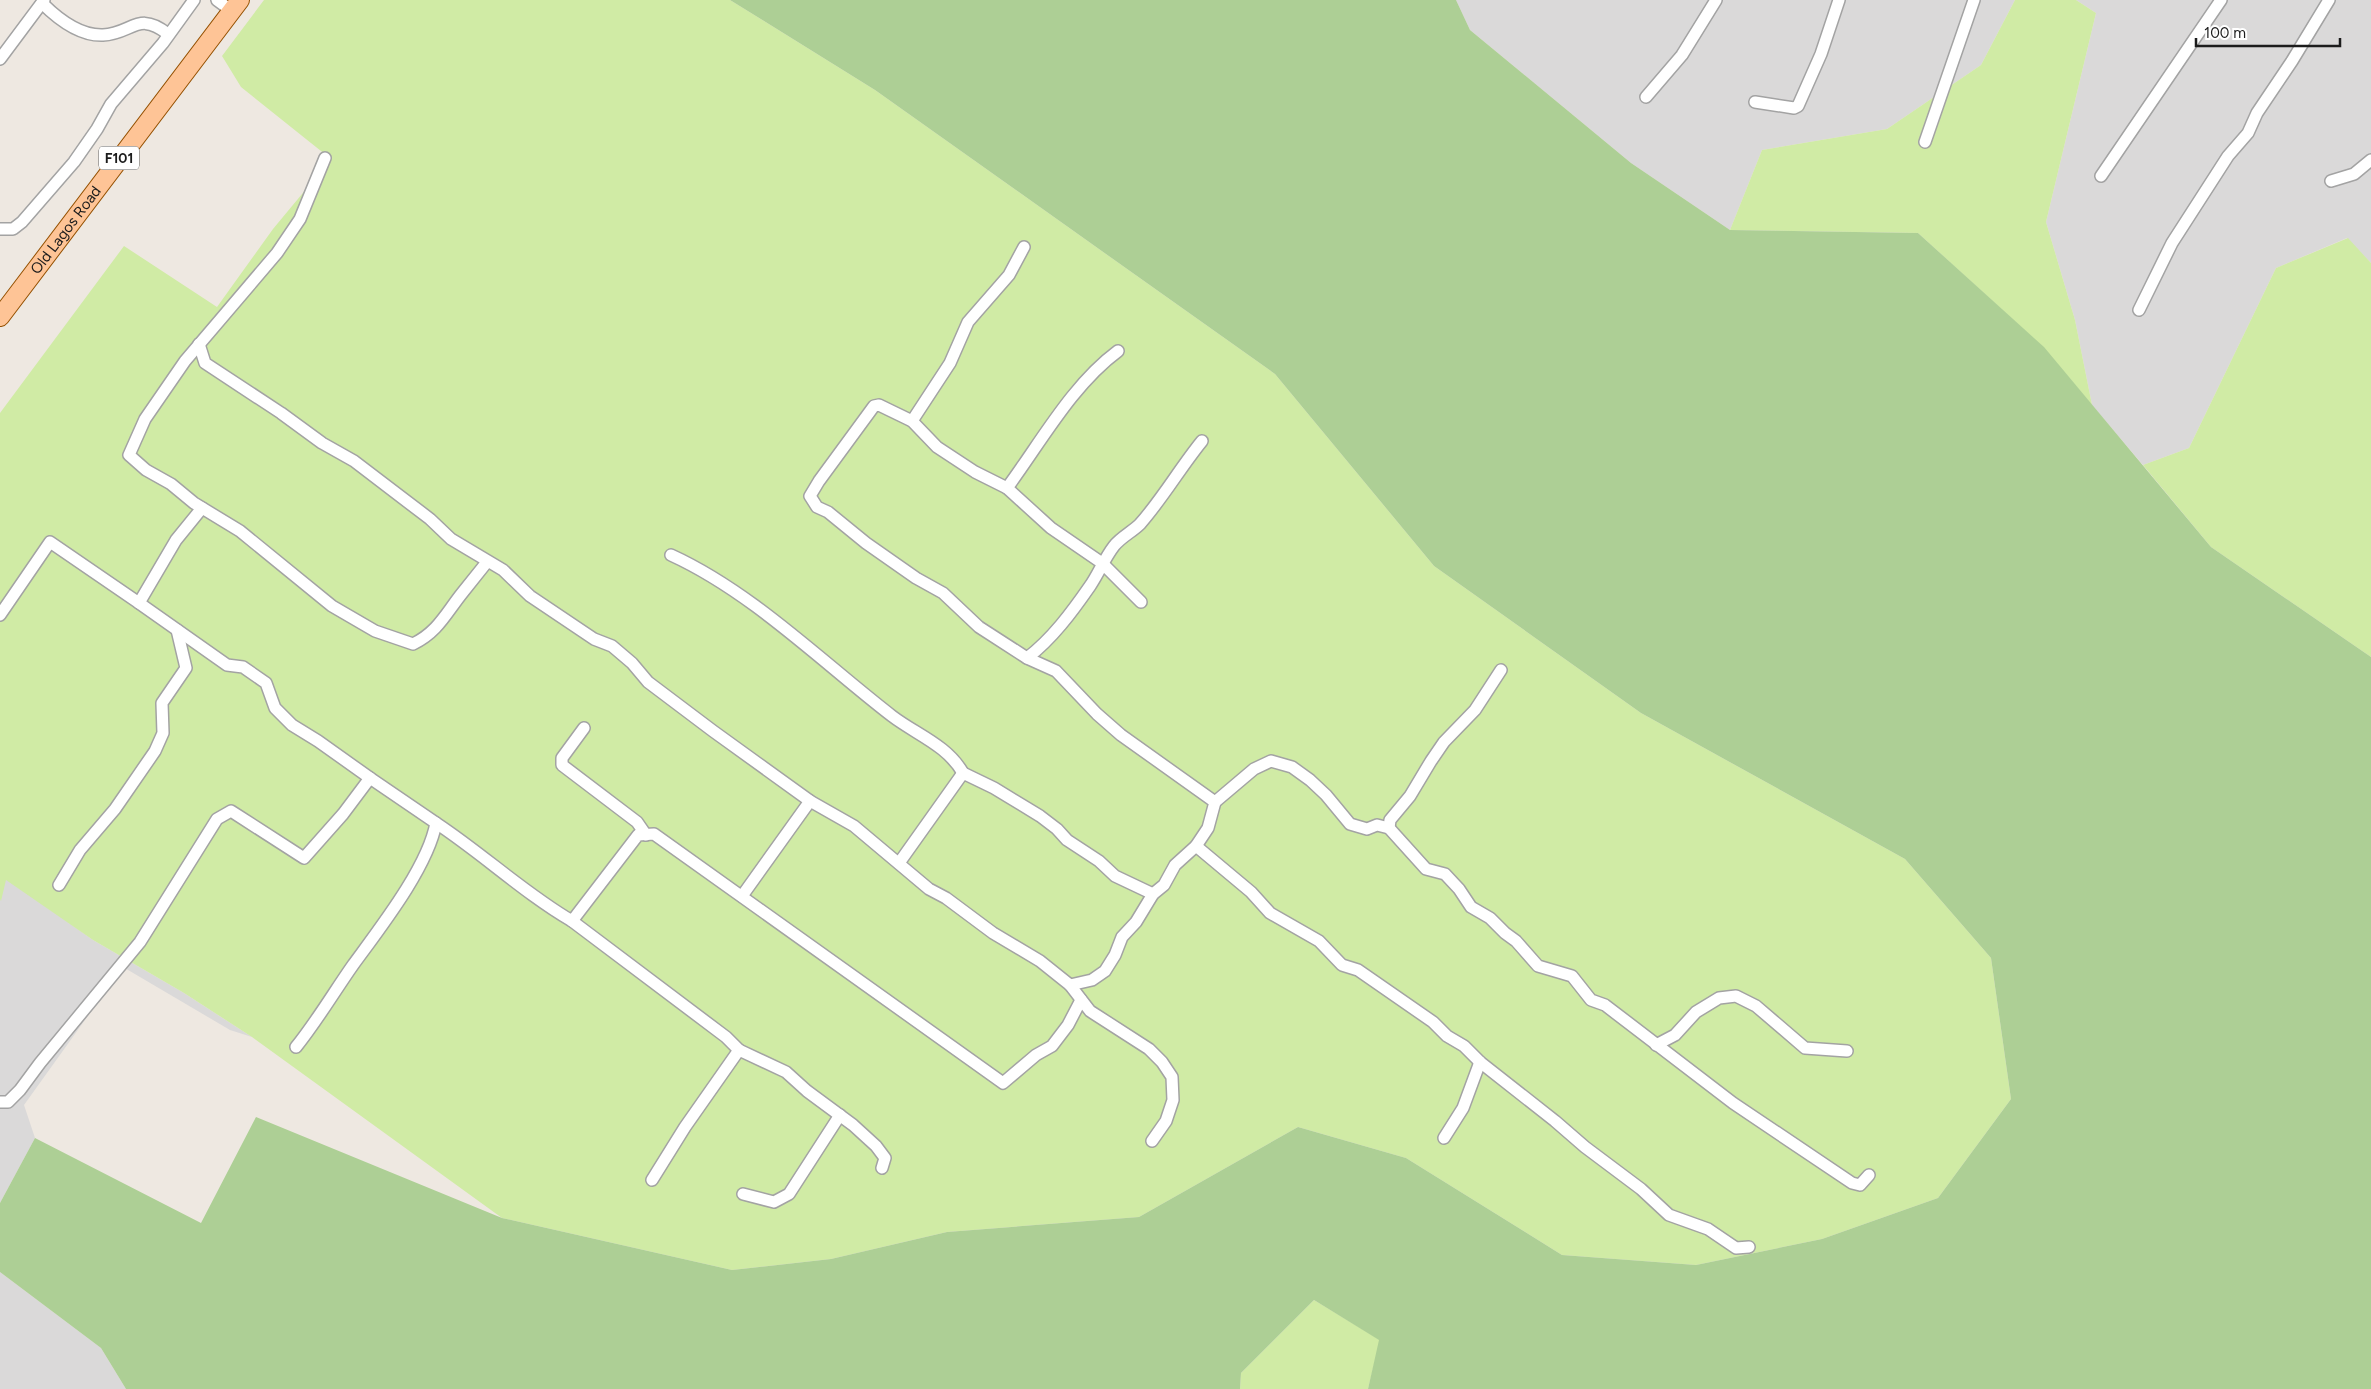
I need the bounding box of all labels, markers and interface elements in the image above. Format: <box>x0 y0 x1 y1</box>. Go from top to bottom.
scale bar <box>2196 15 2340 47</box>
text: 100 m <box>2204 24 2246 42</box>
road number: F101 <box>99 146 139 170</box>
street label: Old Lagos Road <box>27 183 105 278</box>

